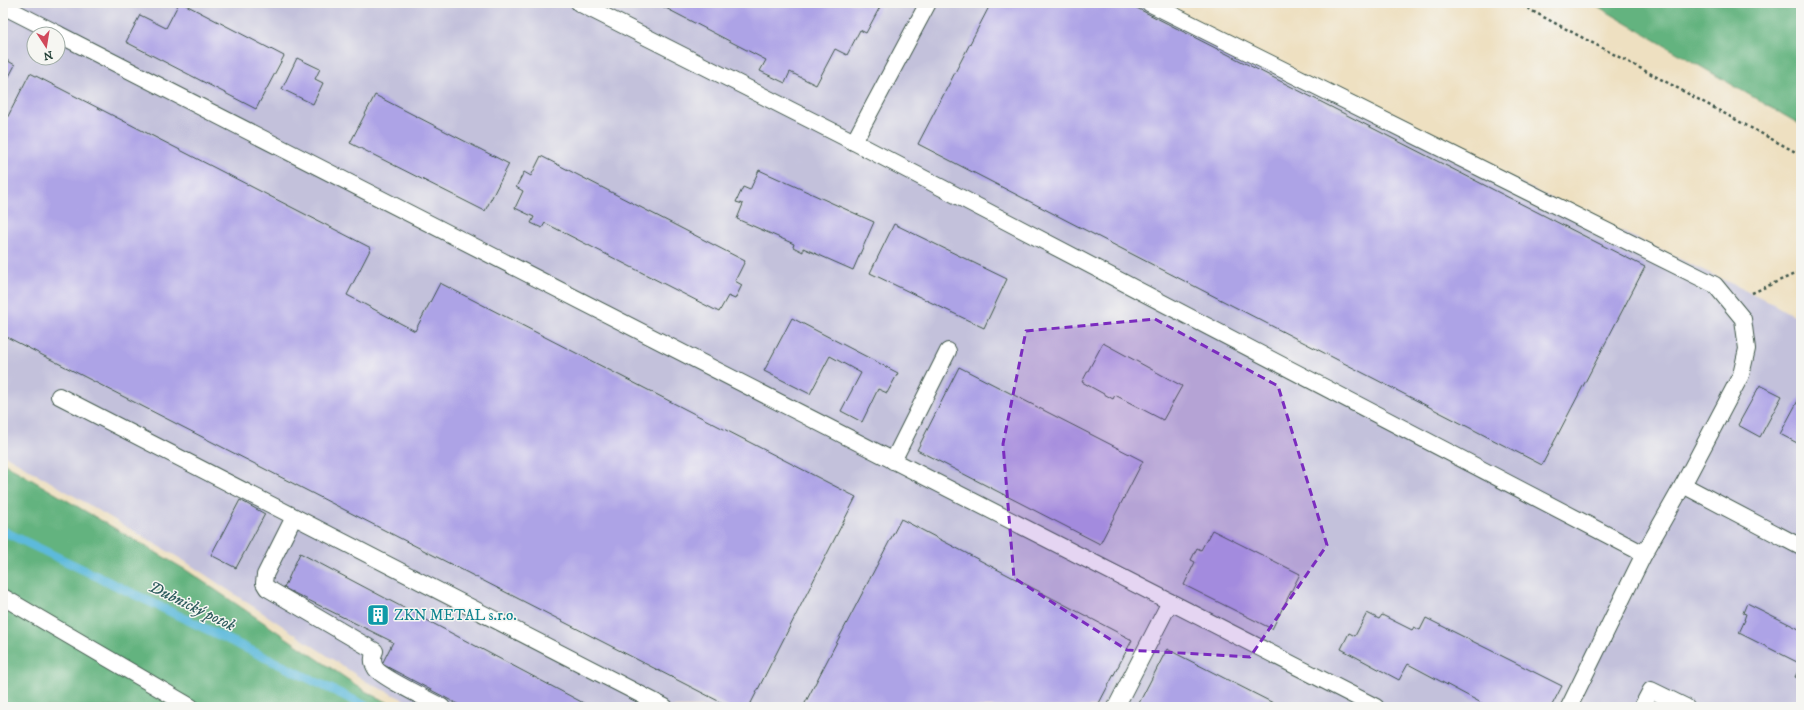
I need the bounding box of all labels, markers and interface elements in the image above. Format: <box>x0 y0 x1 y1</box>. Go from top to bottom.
north arrow <box>26 26 66 66</box>
text: N <box>42 47 54 63</box>
water label: Dubnický potok <box>145 576 239 636</box>
building icon: ZKN METAL s.r.o. <box>365 602 391 628</box>
place label: ZKN METAL s.r.o. <box>394 606 517 625</box>

